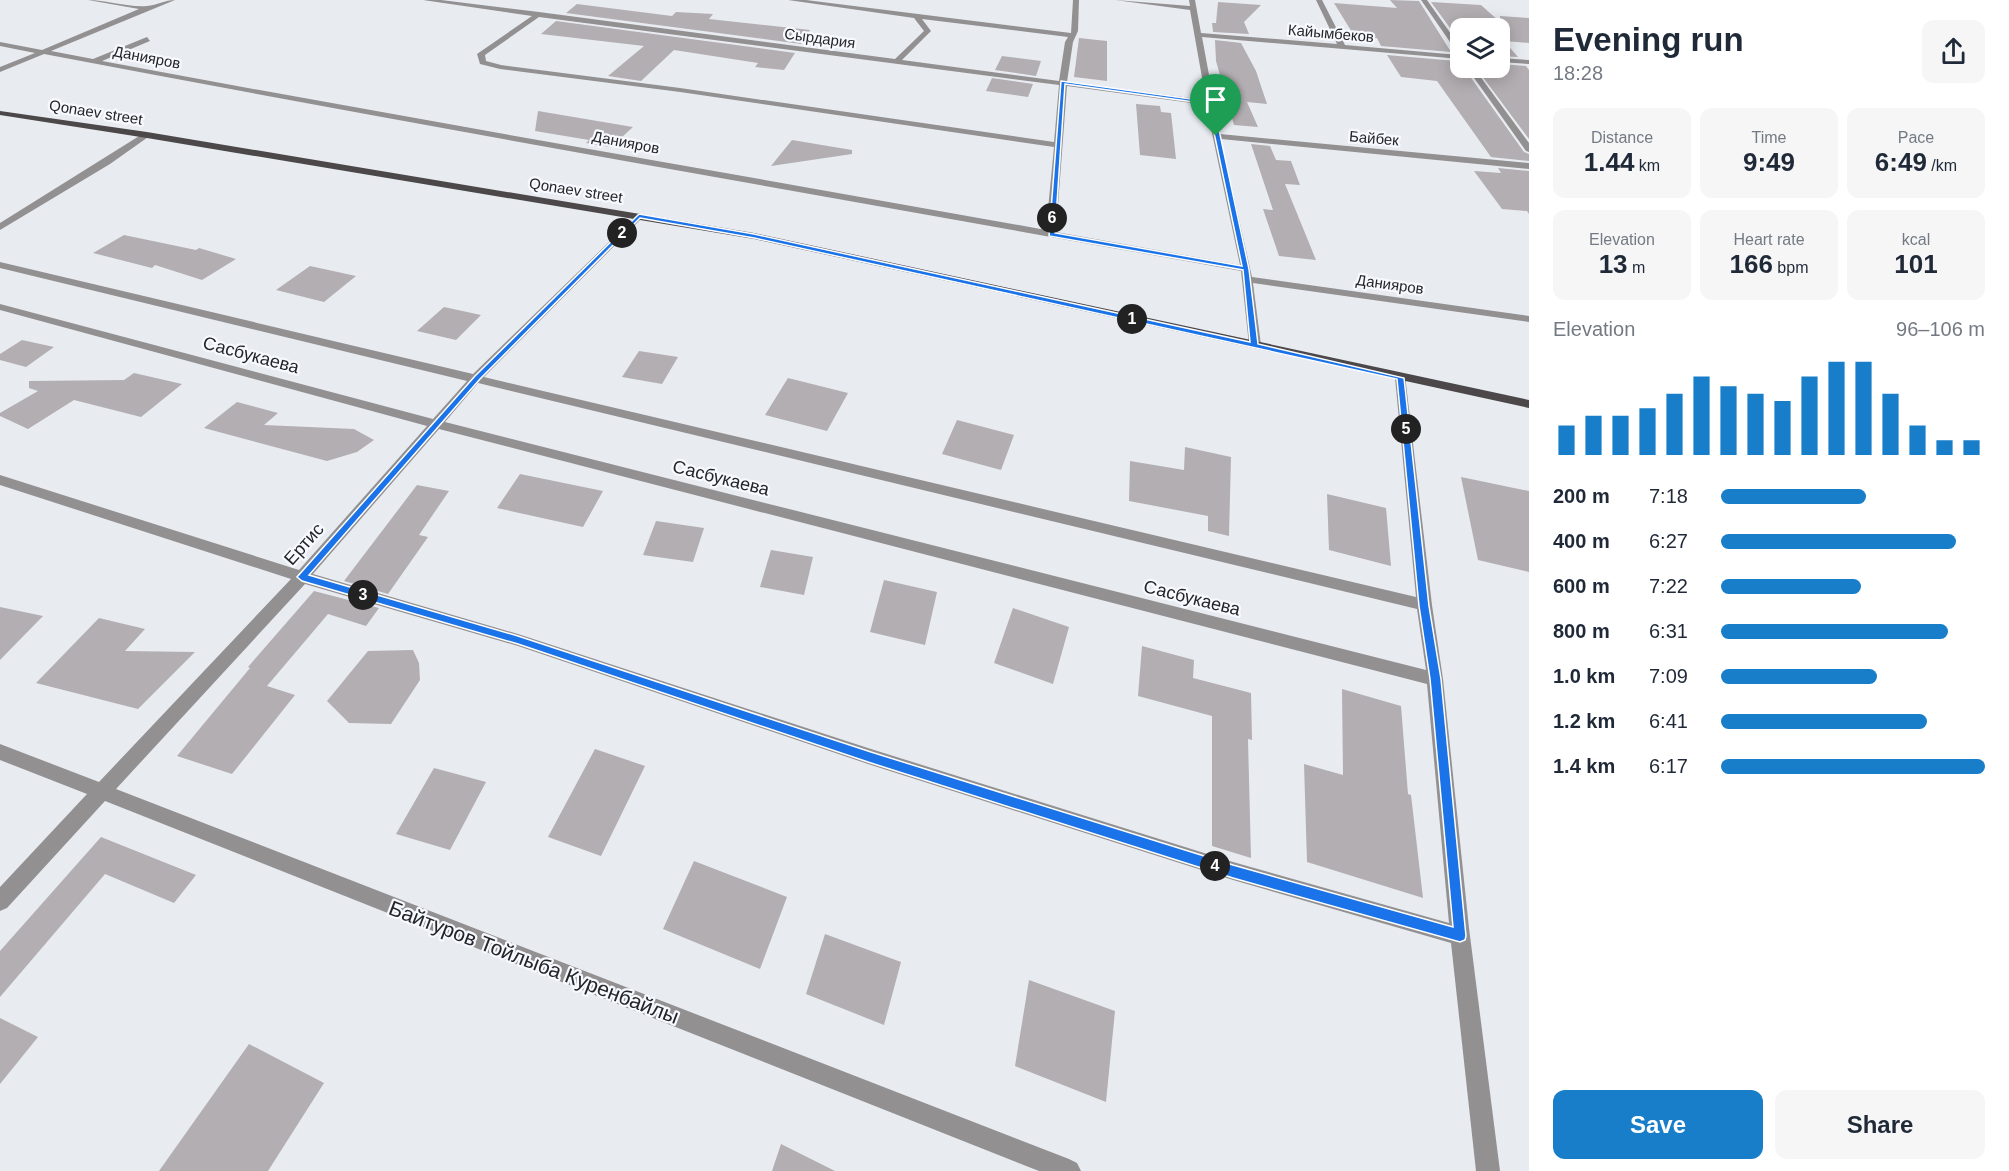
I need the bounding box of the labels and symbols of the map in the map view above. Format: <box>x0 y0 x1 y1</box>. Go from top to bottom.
street label: Кайымбеков <box>1287 21 1375 45</box>
street label: Сырдария <box>783 25 857 51</box>
street label: Данияров <box>112 42 182 72</box>
pin <box>1190 74 1241 136</box>
street label: Qonaev street <box>48 96 145 128</box>
street label: Данияров <box>591 127 661 157</box>
street label: Байбек <box>1348 127 1400 149</box>
street label: Qonaev street <box>528 174 625 206</box>
pin: 6 <box>1037 203 1067 233</box>
pin: 2 <box>607 218 637 248</box>
street label: Данияров <box>1355 271 1425 297</box>
pin: 1 <box>1117 304 1147 334</box>
street label: Сасбукаева <box>201 333 302 378</box>
pin: 5 <box>1391 414 1421 444</box>
street label: Сасбукаева <box>671 456 772 500</box>
street label: Ертис <box>280 519 328 569</box>
street label: Сасбукаева <box>1142 576 1243 620</box>
pin: 3 <box>348 580 378 610</box>
pin: 4 <box>1200 851 1230 881</box>
street label: Байтуров Тойлыба Куренбайлы <box>386 896 682 1028</box>

